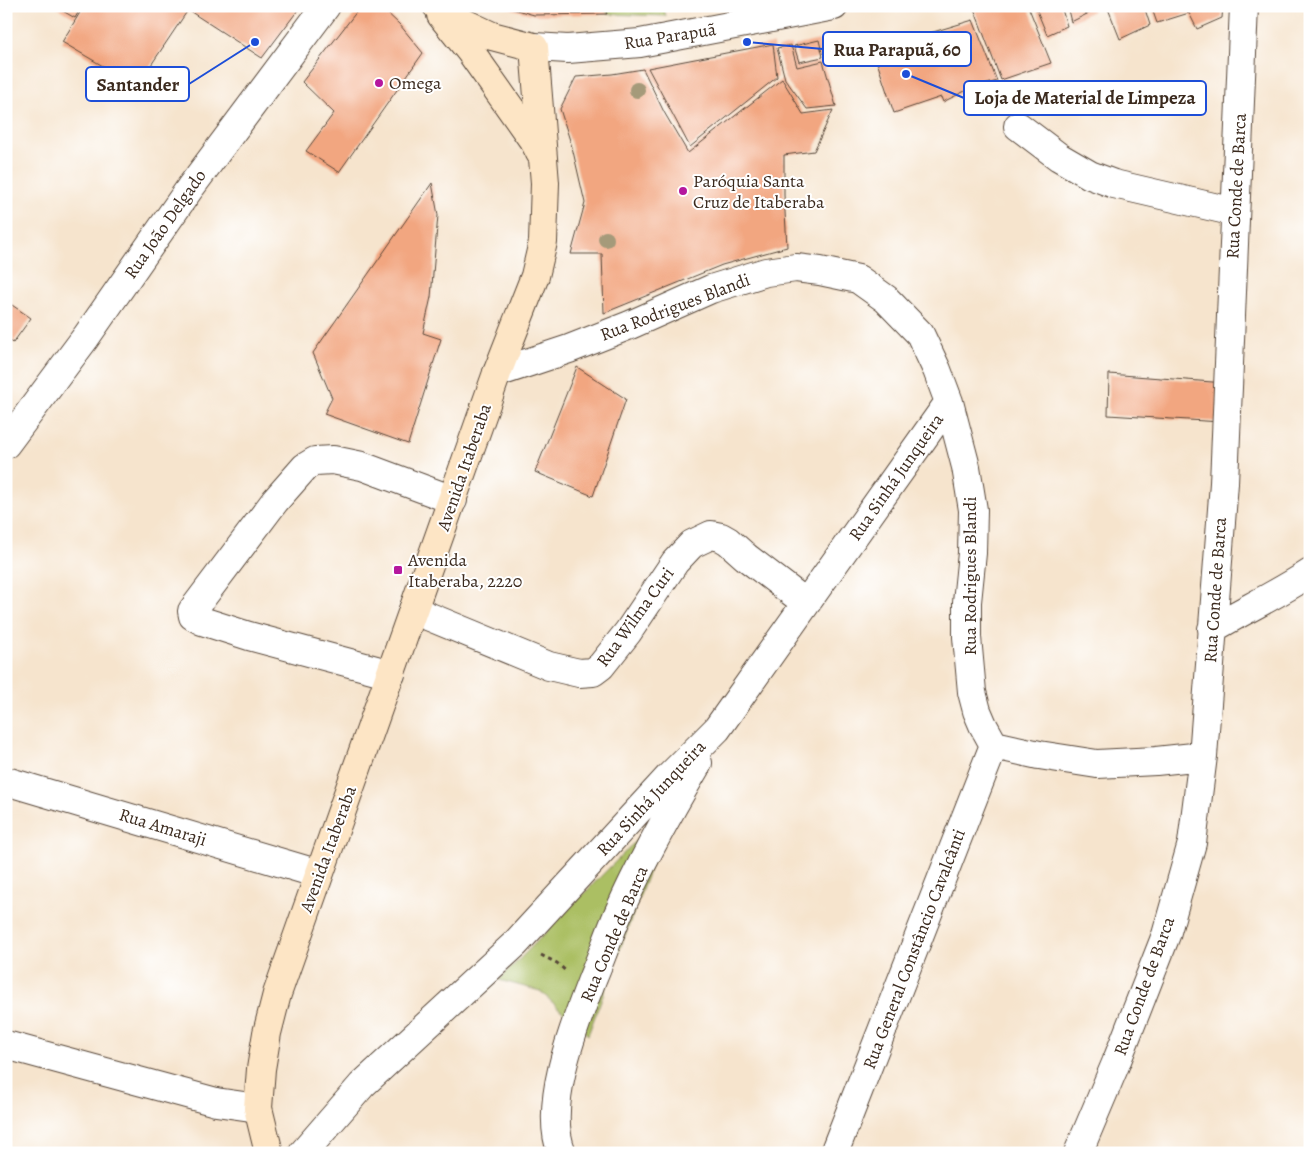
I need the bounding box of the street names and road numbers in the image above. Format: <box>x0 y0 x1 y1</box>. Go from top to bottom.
street label: Rua Parapuã <box>622 17 718 55</box>
street label: Rua Conde de Barca <box>1220 112 1252 260</box>
street label: Rua João Delgado <box>118 165 212 283</box>
street label: Rua Rodrigues Blandi <box>596 267 754 347</box>
street label: Avenida Itaberaba <box>431 400 497 535</box>
street label: Rua Sinhá Junqueira <box>843 408 949 545</box>
street label: Rua Rodrigues Blandi <box>958 497 982 655</box>
street label: Rua Conde de Barca <box>1198 516 1232 664</box>
street label: Rua Wilma Curi <box>591 562 679 672</box>
street label: Rua Sinhá Junqueira <box>591 734 711 861</box>
street label: Avenida Itaberaba <box>294 782 362 917</box>
street label: Rua Amaraji <box>116 802 210 852</box>
street label: Rua General Constâncio Cavalcânti <box>857 825 971 1073</box>
street label: Rua Conde de Barca <box>574 861 654 1006</box>
street label: Rua Conde de Barca <box>1108 913 1180 1059</box>

